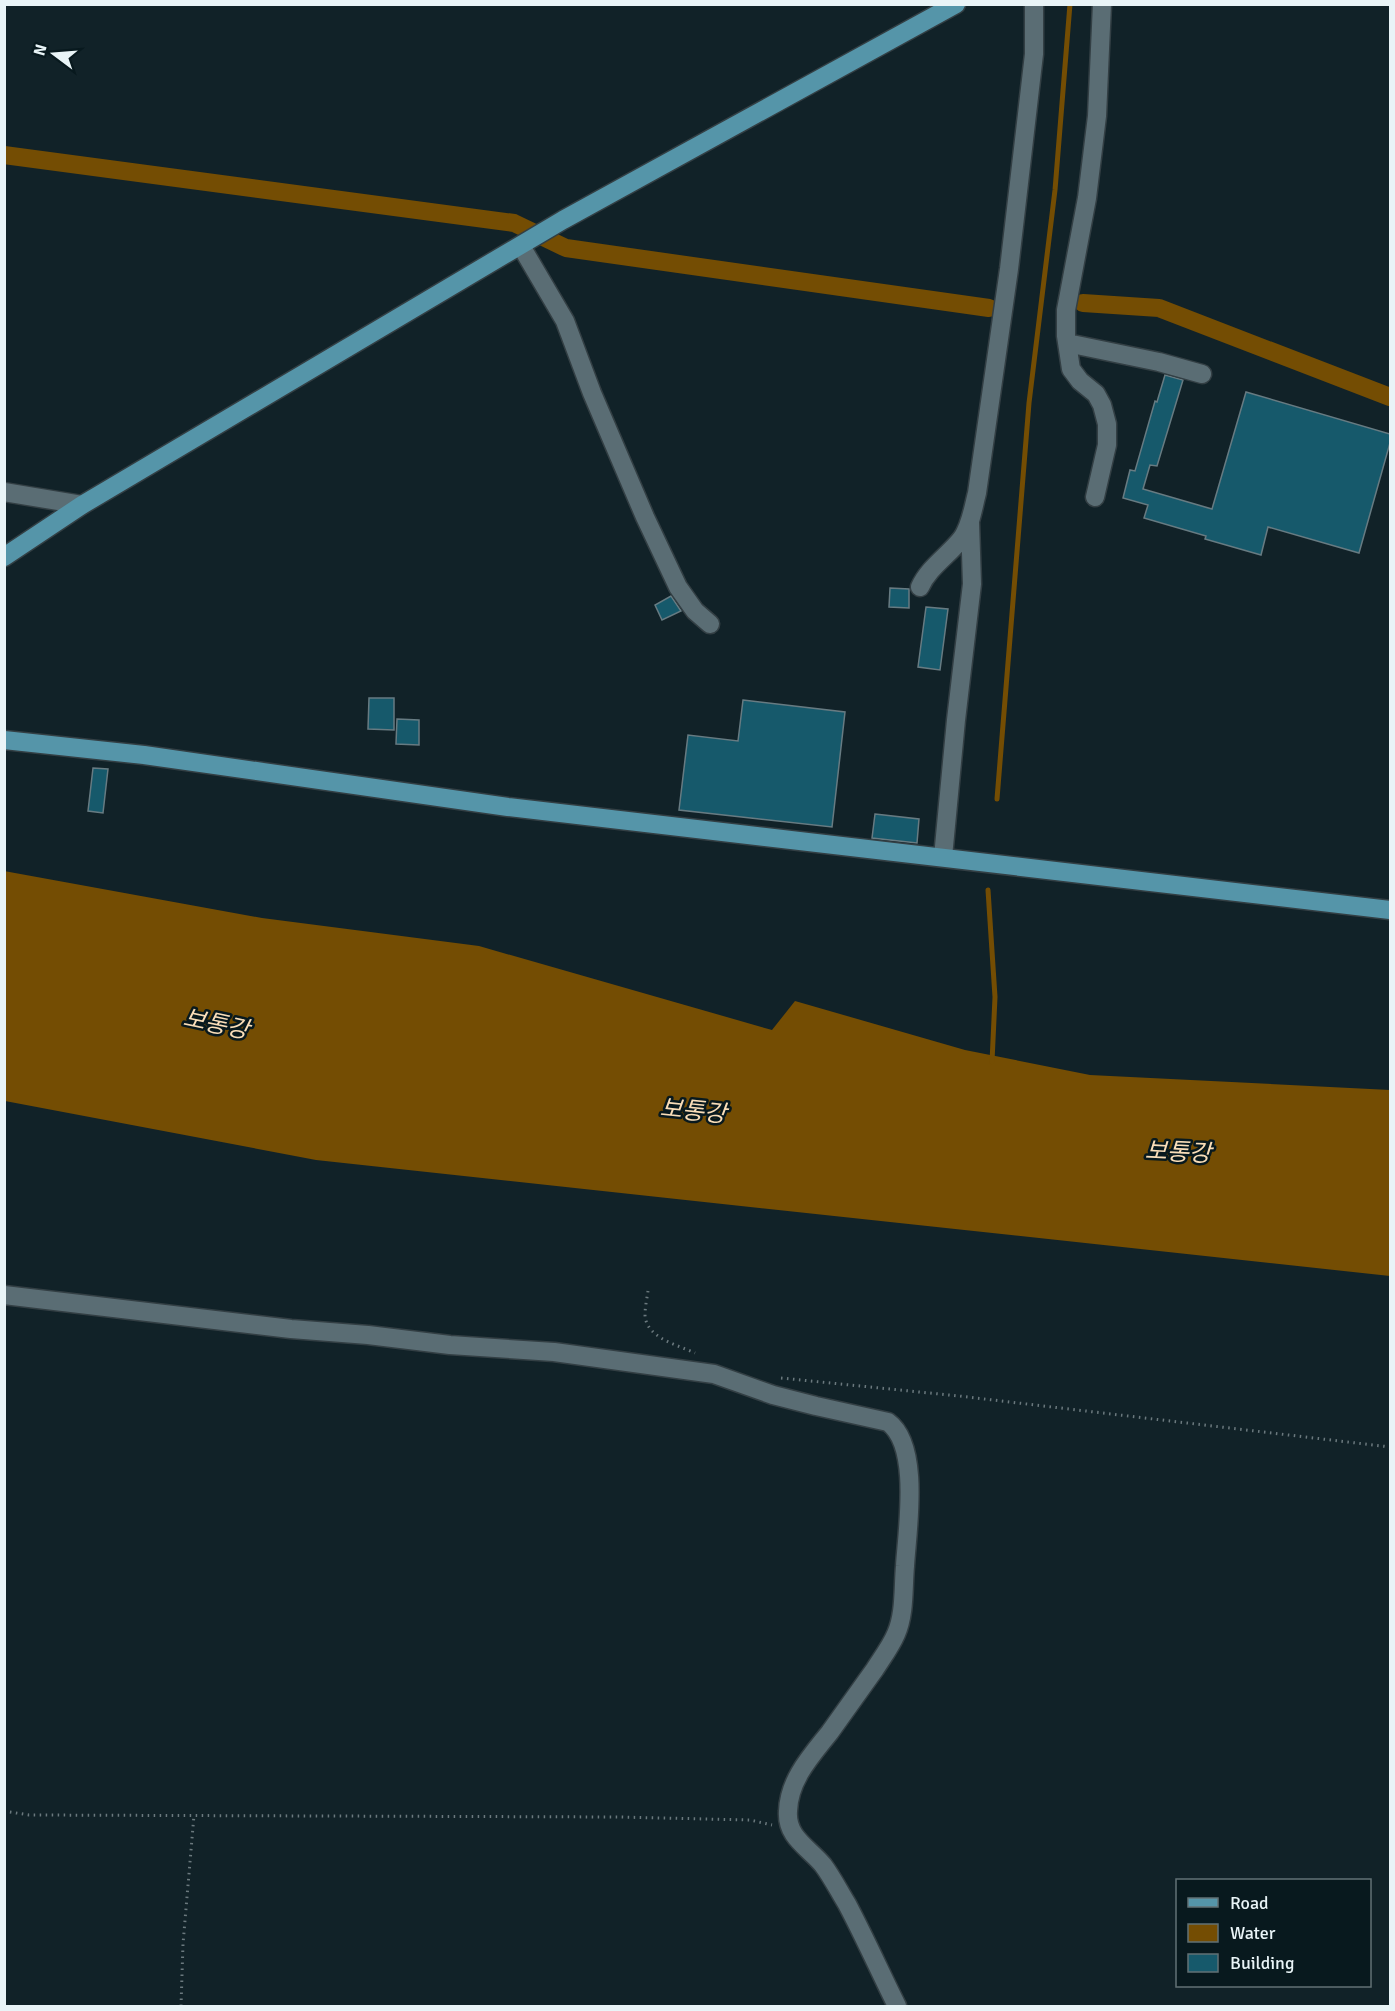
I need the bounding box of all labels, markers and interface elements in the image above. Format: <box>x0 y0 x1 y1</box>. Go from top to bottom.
north arrow <box>24 24 84 84</box>
text: N <box>29 42 52 58</box>
water label: 보통강 <box>180 1002 254 1046</box>
water label: 보통강 <box>658 1093 730 1130</box>
water label: 보통강 <box>1144 1135 1215 1169</box>
legend <box>1176 1879 1371 1987</box>
text: Road <box>1230 1892 1269 1914</box>
text: Water <box>1230 1922 1276 1944</box>
text: Building <box>1230 1952 1294 1974</box>

